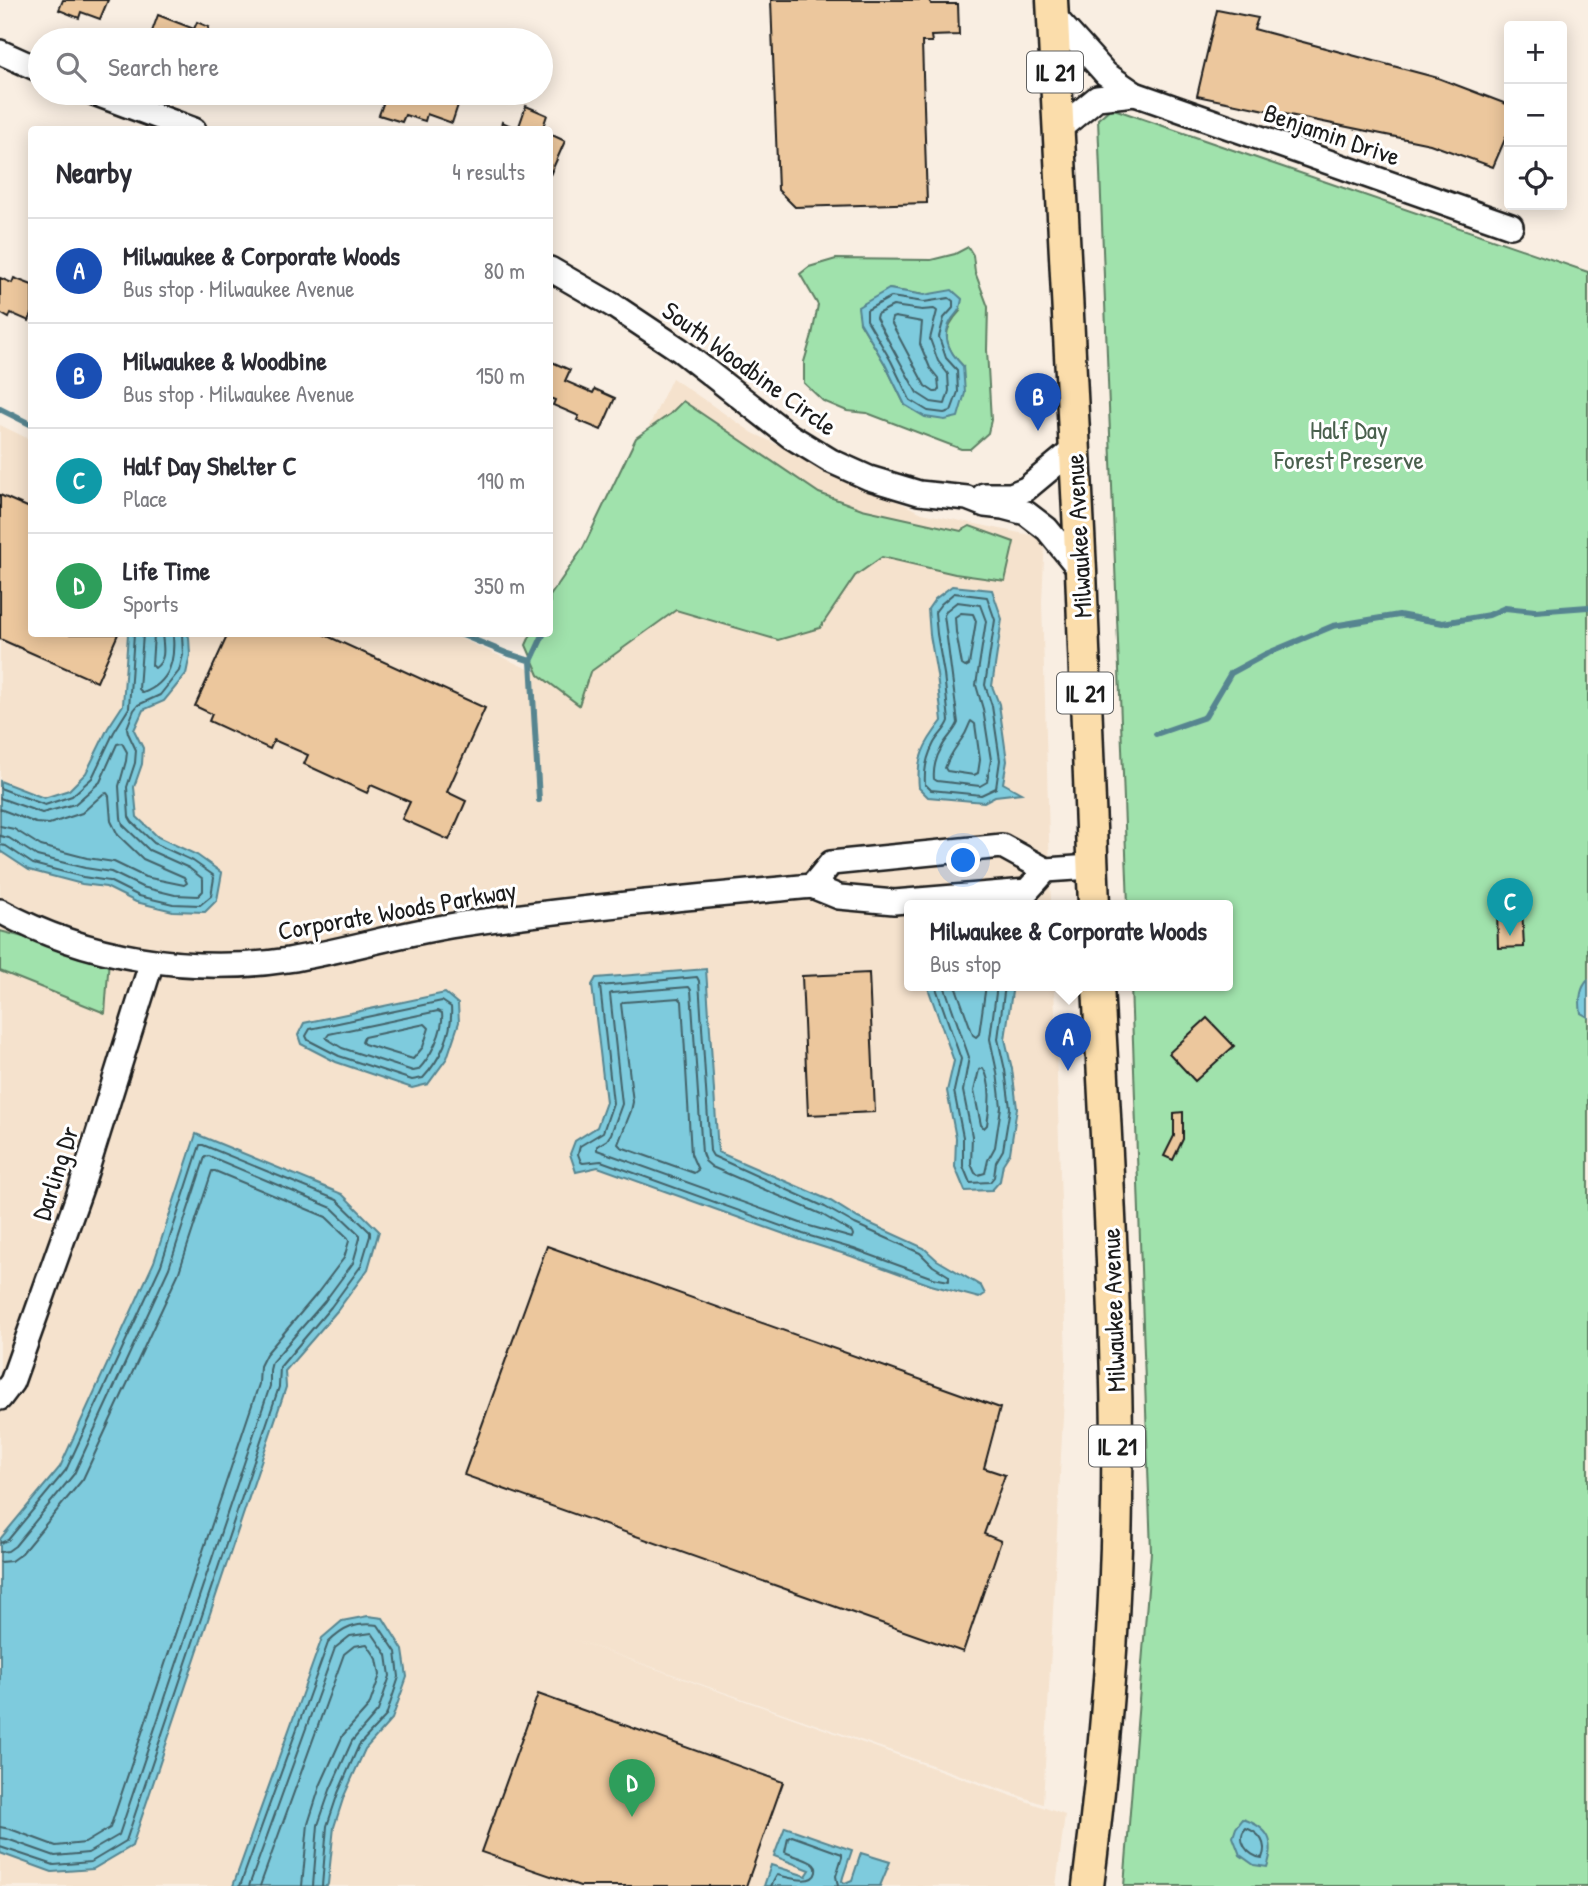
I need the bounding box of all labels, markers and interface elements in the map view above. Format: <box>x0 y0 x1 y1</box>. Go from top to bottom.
map controls <box>1504 21 1567 210</box>
button: + <box>1504 21 1567 84</box>
search box <box>28 28 553 105</box>
icon: search <box>52 48 90 86</box>
text: Search here <box>108 49 219 84</box>
road number: IL 21 <box>1027 52 1083 92</box>
button: − <box>1504 84 1567 147</box>
street label: Benjamin Drive <box>1259 94 1405 174</box>
button: locate <box>1504 147 1567 210</box>
text: Nearby <box>56 152 132 192</box>
text: 4 results <box>452 156 525 187</box>
text: Milwaukee & Corporate Woods <box>123 238 400 273</box>
text: A <box>73 255 85 286</box>
text: 80 m <box>484 255 525 286</box>
text: Bus stop · Milwaukee Avenue <box>123 273 354 304</box>
street label: South Woodbine Circle <box>656 293 844 443</box>
text: Milwaukee & Woodbine <box>123 343 327 378</box>
text: B <box>73 360 85 391</box>
text: 150 m <box>476 360 525 391</box>
pin: B <box>1015 373 1061 431</box>
text: Bus stop · Milwaukee Avenue <box>123 378 354 409</box>
park label: Half Day Forest Preserve <box>1273 412 1424 477</box>
text: Half Day Shelter C <box>123 448 297 483</box>
street label: Milwaukee Avenue <box>1056 453 1100 619</box>
text: C <box>73 465 85 496</box>
text: 190 m <box>477 465 525 496</box>
text: Place <box>123 483 167 514</box>
text: Life Time <box>123 553 210 588</box>
text: D <box>74 570 84 601</box>
text: 350 m <box>474 570 525 601</box>
text: Sports <box>123 588 178 619</box>
road number: IL 21 <box>1057 672 1113 714</box>
your location <box>946 843 980 877</box>
street label: Corporate Woods Parkway <box>275 872 519 948</box>
pin: C <box>1487 878 1533 936</box>
popup <box>904 900 1233 991</box>
text: Milwaukee & Corporate Woods <box>930 913 1207 948</box>
text: Bus stop <box>930 948 1001 979</box>
pin: A <box>1045 1013 1091 1071</box>
street label: Darling Dr <box>23 1121 87 1225</box>
street label: Milwaukee Avenue <box>1093 1227 1133 1393</box>
road number: IL 21 <box>1089 1426 1145 1466</box>
pin: D <box>609 1759 655 1817</box>

